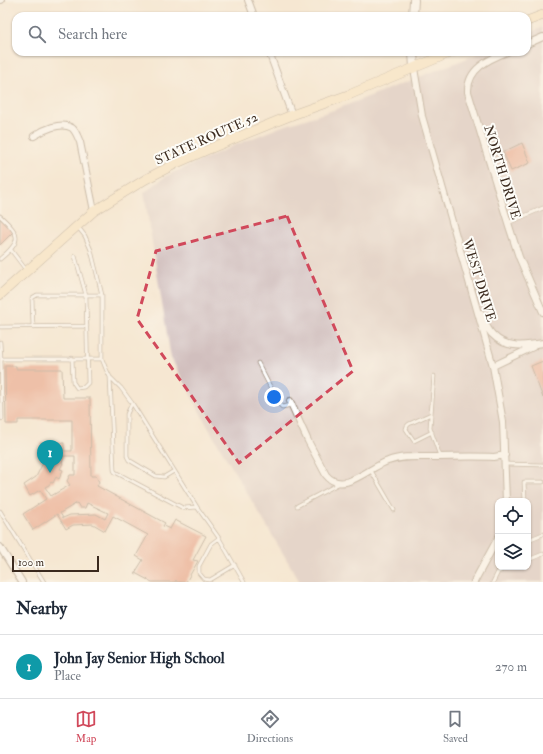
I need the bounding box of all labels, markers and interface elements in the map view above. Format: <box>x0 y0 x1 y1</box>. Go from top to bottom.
search box <box>12 12 531 56</box>
icon: search <box>26 23 48 45</box>
text: Search here <box>58 25 127 44</box>
street label: STATE ROUTE 52 <box>153 109 261 169</box>
street label: NORTH DRIVE <box>480 123 524 221</box>
street label: WEST DRIVE <box>459 236 499 324</box>
your location <box>264 387 284 407</box>
pin: 1 <box>37 440 63 473</box>
map controls <box>495 498 531 570</box>
button: locate <box>495 498 531 534</box>
button: layers <box>495 534 531 570</box>
scale bar <box>12 554 99 573</box>
text: 100 m <box>18 556 44 569</box>
text: Nearby <box>16 598 67 619</box>
text: John Jay Senior High School <box>54 649 225 668</box>
text: 1 <box>27 659 31 675</box>
text: 270 m <box>495 659 527 675</box>
text: Place <box>54 668 81 684</box>
tab: Map <box>75 708 97 745</box>
tab: Directions <box>247 708 293 745</box>
tab: Saved <box>443 708 468 745</box>

